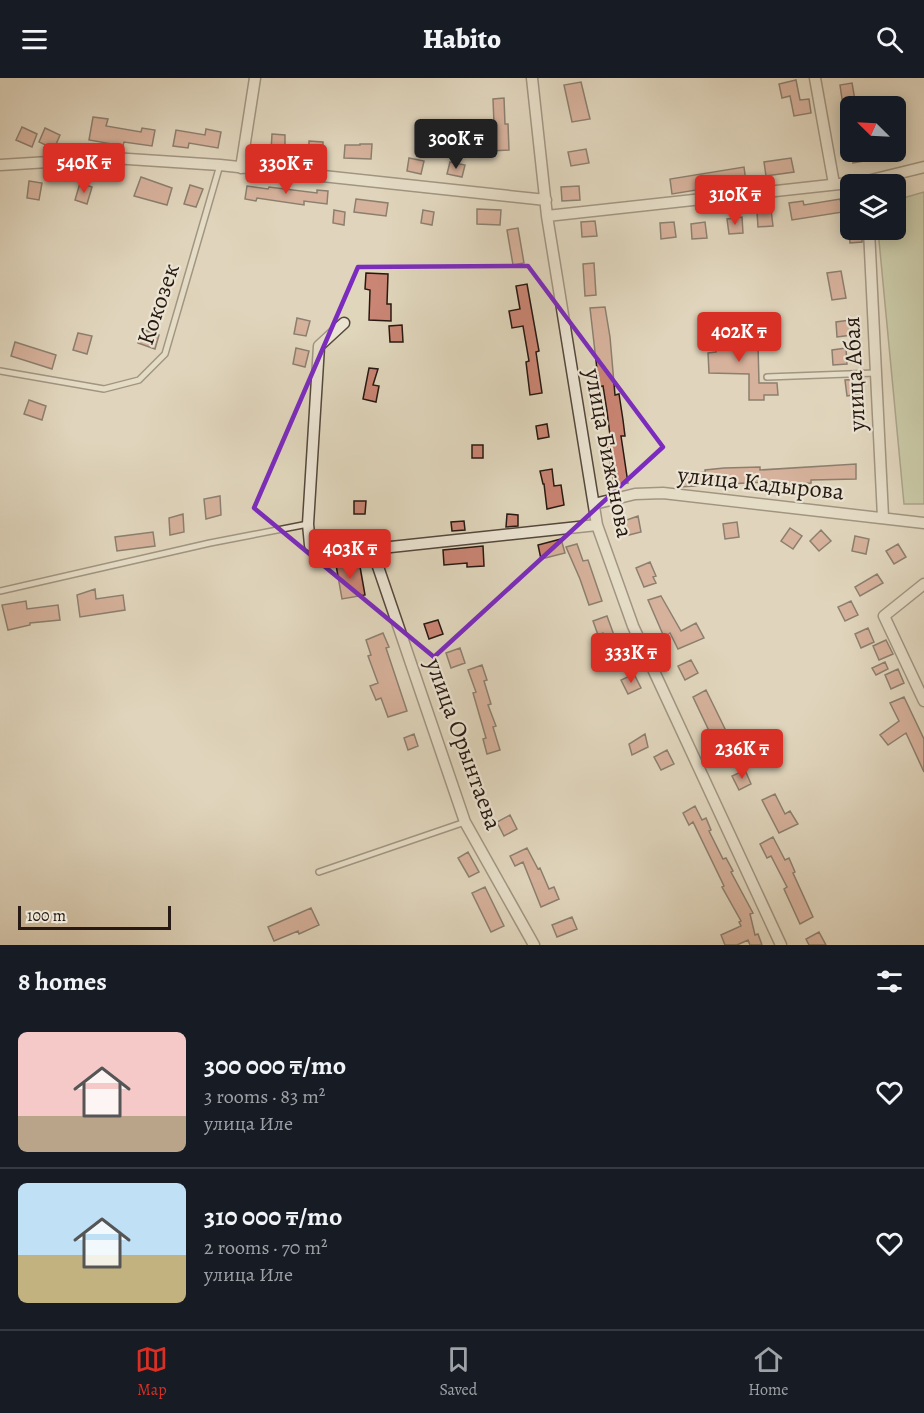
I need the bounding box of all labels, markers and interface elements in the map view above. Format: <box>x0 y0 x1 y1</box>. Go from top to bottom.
text: Habito <box>423 21 501 57</box>
icon: menu <box>18 23 51 56</box>
icon: search <box>873 23 906 56</box>
north arrow <box>840 96 906 162</box>
map controls <box>840 96 906 240</box>
pin: 300K ₸ <box>407 119 505 170</box>
text: 300K ₸ <box>428 125 484 152</box>
pin: 540K ₸ <box>35 143 133 194</box>
pin: 330K ₸ <box>237 144 335 195</box>
text: 540K ₸ <box>57 149 111 176</box>
text: 330K ₸ <box>259 150 313 177</box>
button: layers <box>840 174 906 240</box>
pin: 310K ₸ <box>686 175 784 226</box>
text: 310K ₸ <box>709 181 761 208</box>
street label: Кокозек <box>129 259 187 349</box>
pin: 402K ₸ <box>690 312 788 363</box>
street label: улица Абая <box>835 316 873 433</box>
text: 402K ₸ <box>711 318 767 345</box>
street label: улица Бижанова <box>577 365 641 540</box>
street label: улица Кадырова <box>675 458 846 508</box>
pin: 403K ₸ <box>301 529 399 580</box>
text: 403K ₸ <box>323 535 377 562</box>
pin: 333K ₸ <box>582 633 680 684</box>
text: 333K ₸ <box>605 639 657 666</box>
street label: улица Орынтаева <box>418 653 510 834</box>
pin: 236K ₸ <box>693 729 791 780</box>
text: 236K ₸ <box>715 735 769 762</box>
scale bar <box>18 903 171 930</box>
text: 100 m <box>27 905 66 927</box>
text: 8 homes <box>18 964 107 999</box>
icon: filters <box>873 965 906 998</box>
text: 300 000 ₸/mo <box>204 1048 346 1083</box>
icon: home <box>66 1056 138 1128</box>
icon: heart <box>873 1076 906 1109</box>
text: 3 rooms · 83 m² <box>204 1083 325 1110</box>
text: улица Иле <box>204 1110 293 1137</box>
text: 310 000 ₸/mo <box>204 1199 342 1234</box>
icon: home <box>66 1207 138 1279</box>
icon: heart <box>873 1227 906 1260</box>
text: 2 rooms · 70 m² <box>204 1234 328 1261</box>
text: улица Иле <box>204 1261 293 1288</box>
tab: Map <box>135 1343 168 1401</box>
tab: Saved <box>439 1343 477 1401</box>
tab: Home <box>748 1343 789 1401</box>

